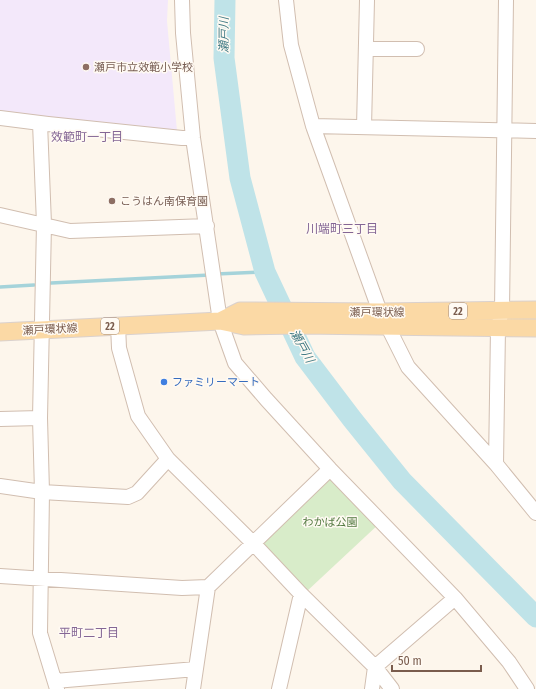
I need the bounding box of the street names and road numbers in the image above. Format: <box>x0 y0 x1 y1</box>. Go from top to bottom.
road number: 22 <box>449 303 467 319</box>
street label: 瀬戸環状線 <box>350 306 405 319</box>
road number: 22 <box>101 318 119 334</box>
street label: 瀬戸環状線 <box>22 322 78 337</box>

